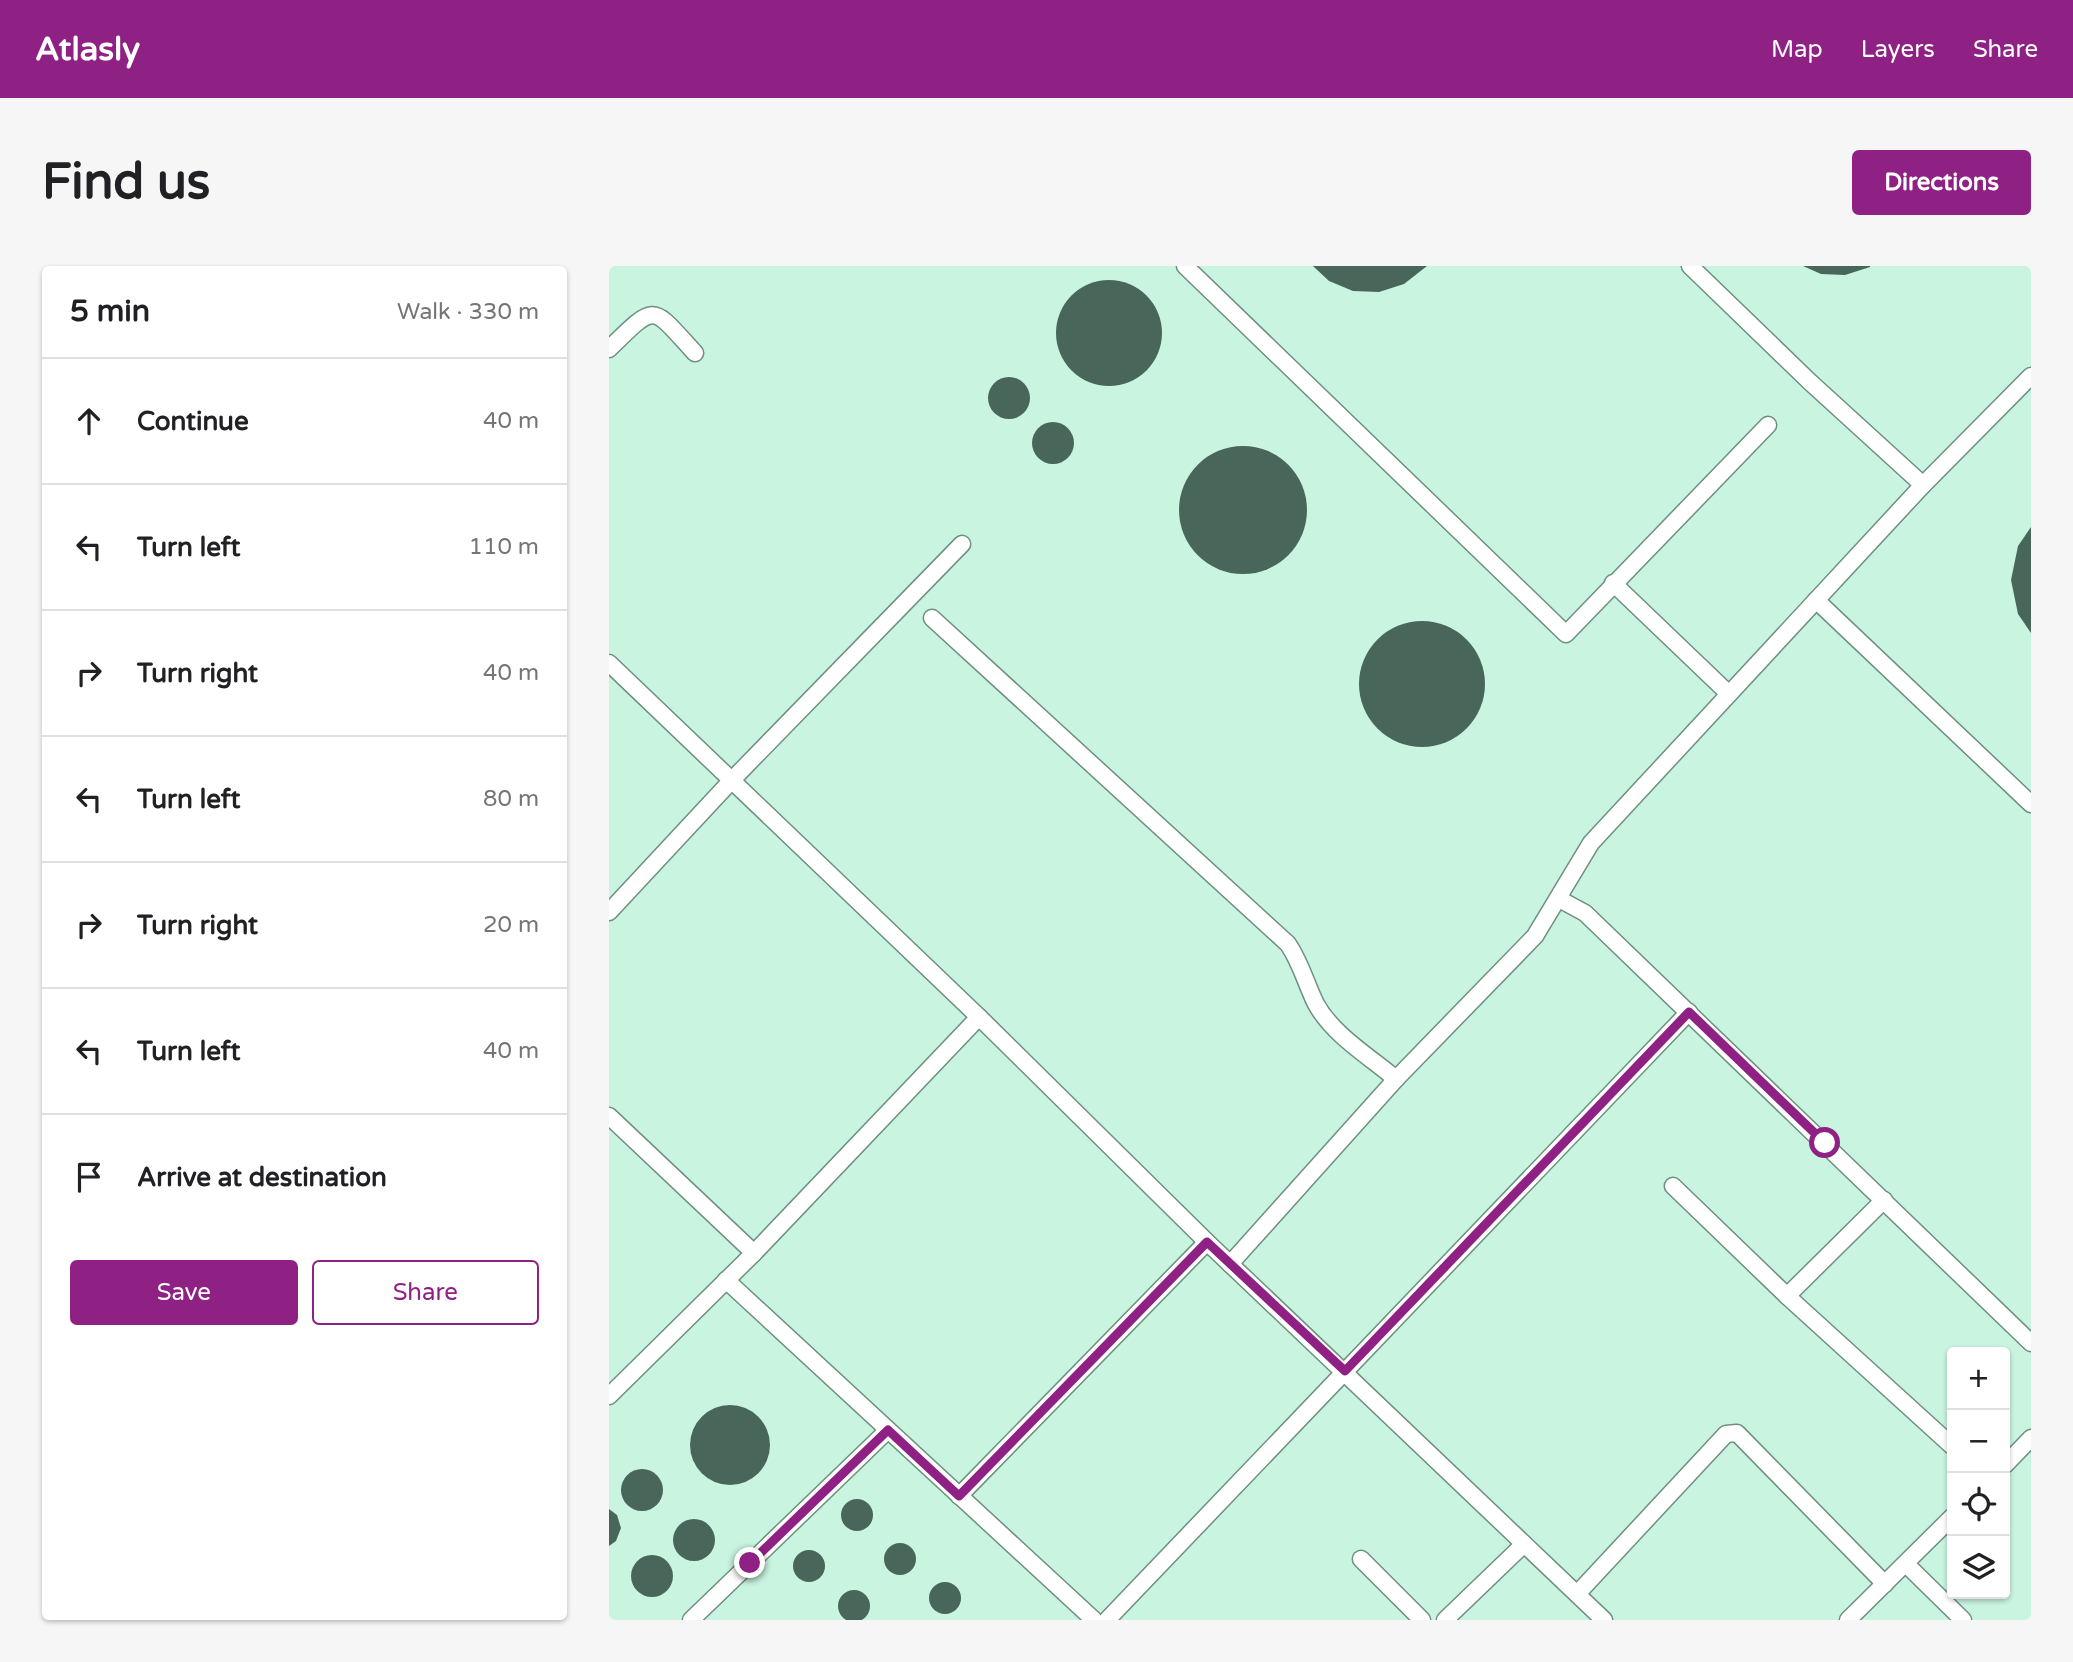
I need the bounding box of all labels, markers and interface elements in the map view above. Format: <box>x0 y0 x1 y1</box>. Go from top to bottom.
text: Atlasly <box>35 30 140 69</box>
text: Map <box>1771 35 1823 64</box>
text: Layers <box>1861 35 1935 64</box>
text: Share <box>1973 35 2038 64</box>
button: Directions <box>1852 150 2031 215</box>
text: Find us <box>42 153 210 212</box>
text: 5 min <box>70 293 150 330</box>
text: Walk · 330 m <box>397 298 539 326</box>
icon: ahead <box>70 402 108 440</box>
text: Continue <box>137 406 249 437</box>
text: 40 m <box>483 407 539 435</box>
icon: left <box>70 528 108 566</box>
text: Turn left <box>137 532 240 563</box>
text: 110 m <box>469 533 539 561</box>
icon: right <box>70 654 108 692</box>
text: Turn right <box>137 658 258 689</box>
text: 40 m <box>483 659 539 687</box>
icon: left <box>70 780 108 818</box>
text: Turn left <box>137 784 240 815</box>
text: 80 m <box>483 785 539 813</box>
icon: right <box>70 906 108 944</box>
text: Turn right <box>137 910 258 941</box>
text: 20 m <box>483 911 539 939</box>
icon: left <box>70 1032 108 1070</box>
text: Turn left <box>137 1036 240 1067</box>
text: 40 m <box>483 1037 539 1065</box>
route start <box>1809 1127 1840 1158</box>
icon: arrive <box>70 1158 108 1196</box>
text: Arrive at destination <box>137 1162 387 1193</box>
button: Save <box>70 1260 298 1325</box>
button: Share <box>312 1260 539 1325</box>
map controls <box>1947 1347 2010 1599</box>
button: + <box>1947 1347 2010 1410</box>
button: − <box>1947 1410 2010 1473</box>
button: locate <box>1947 1473 2010 1536</box>
button: layers <box>1947 1536 2010 1599</box>
route end <box>734 1547 765 1578</box>

